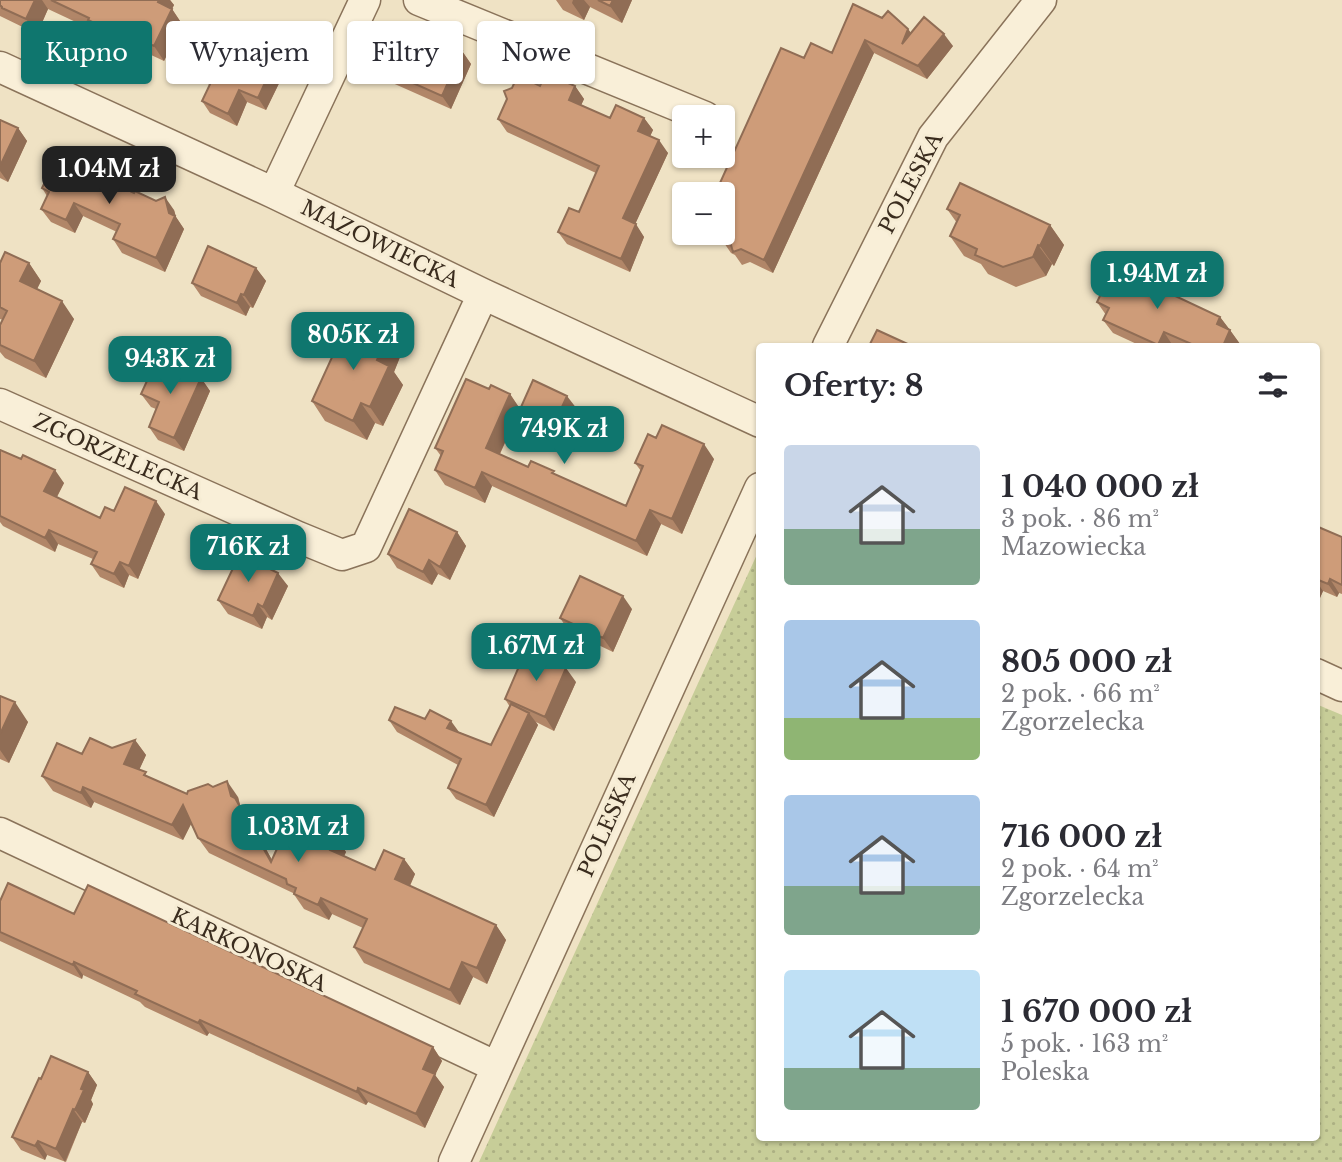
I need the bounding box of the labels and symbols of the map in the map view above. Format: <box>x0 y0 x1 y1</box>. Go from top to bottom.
street label: POLESKA <box>874 127 949 238</box>
pin: 1.04M zł <box>37 146 181 206</box>
street label: MAZOWIECKA <box>297 194 464 294</box>
pin: 1.94M zł <box>1085 252 1229 311</box>
pin: 805K zł <box>288 312 418 372</box>
pin: 943K zł <box>105 336 235 396</box>
pin: 749K zł <box>499 406 629 466</box>
street label: ZGORZELECKA <box>30 408 207 506</box>
pin: 716K zł <box>183 524 313 584</box>
pin: 1.67M zł <box>464 624 608 683</box>
street label: POLESKA <box>573 768 642 881</box>
pin: 1.03M zł <box>226 804 370 864</box>
street label: KARKONOSKA <box>167 903 332 998</box>

